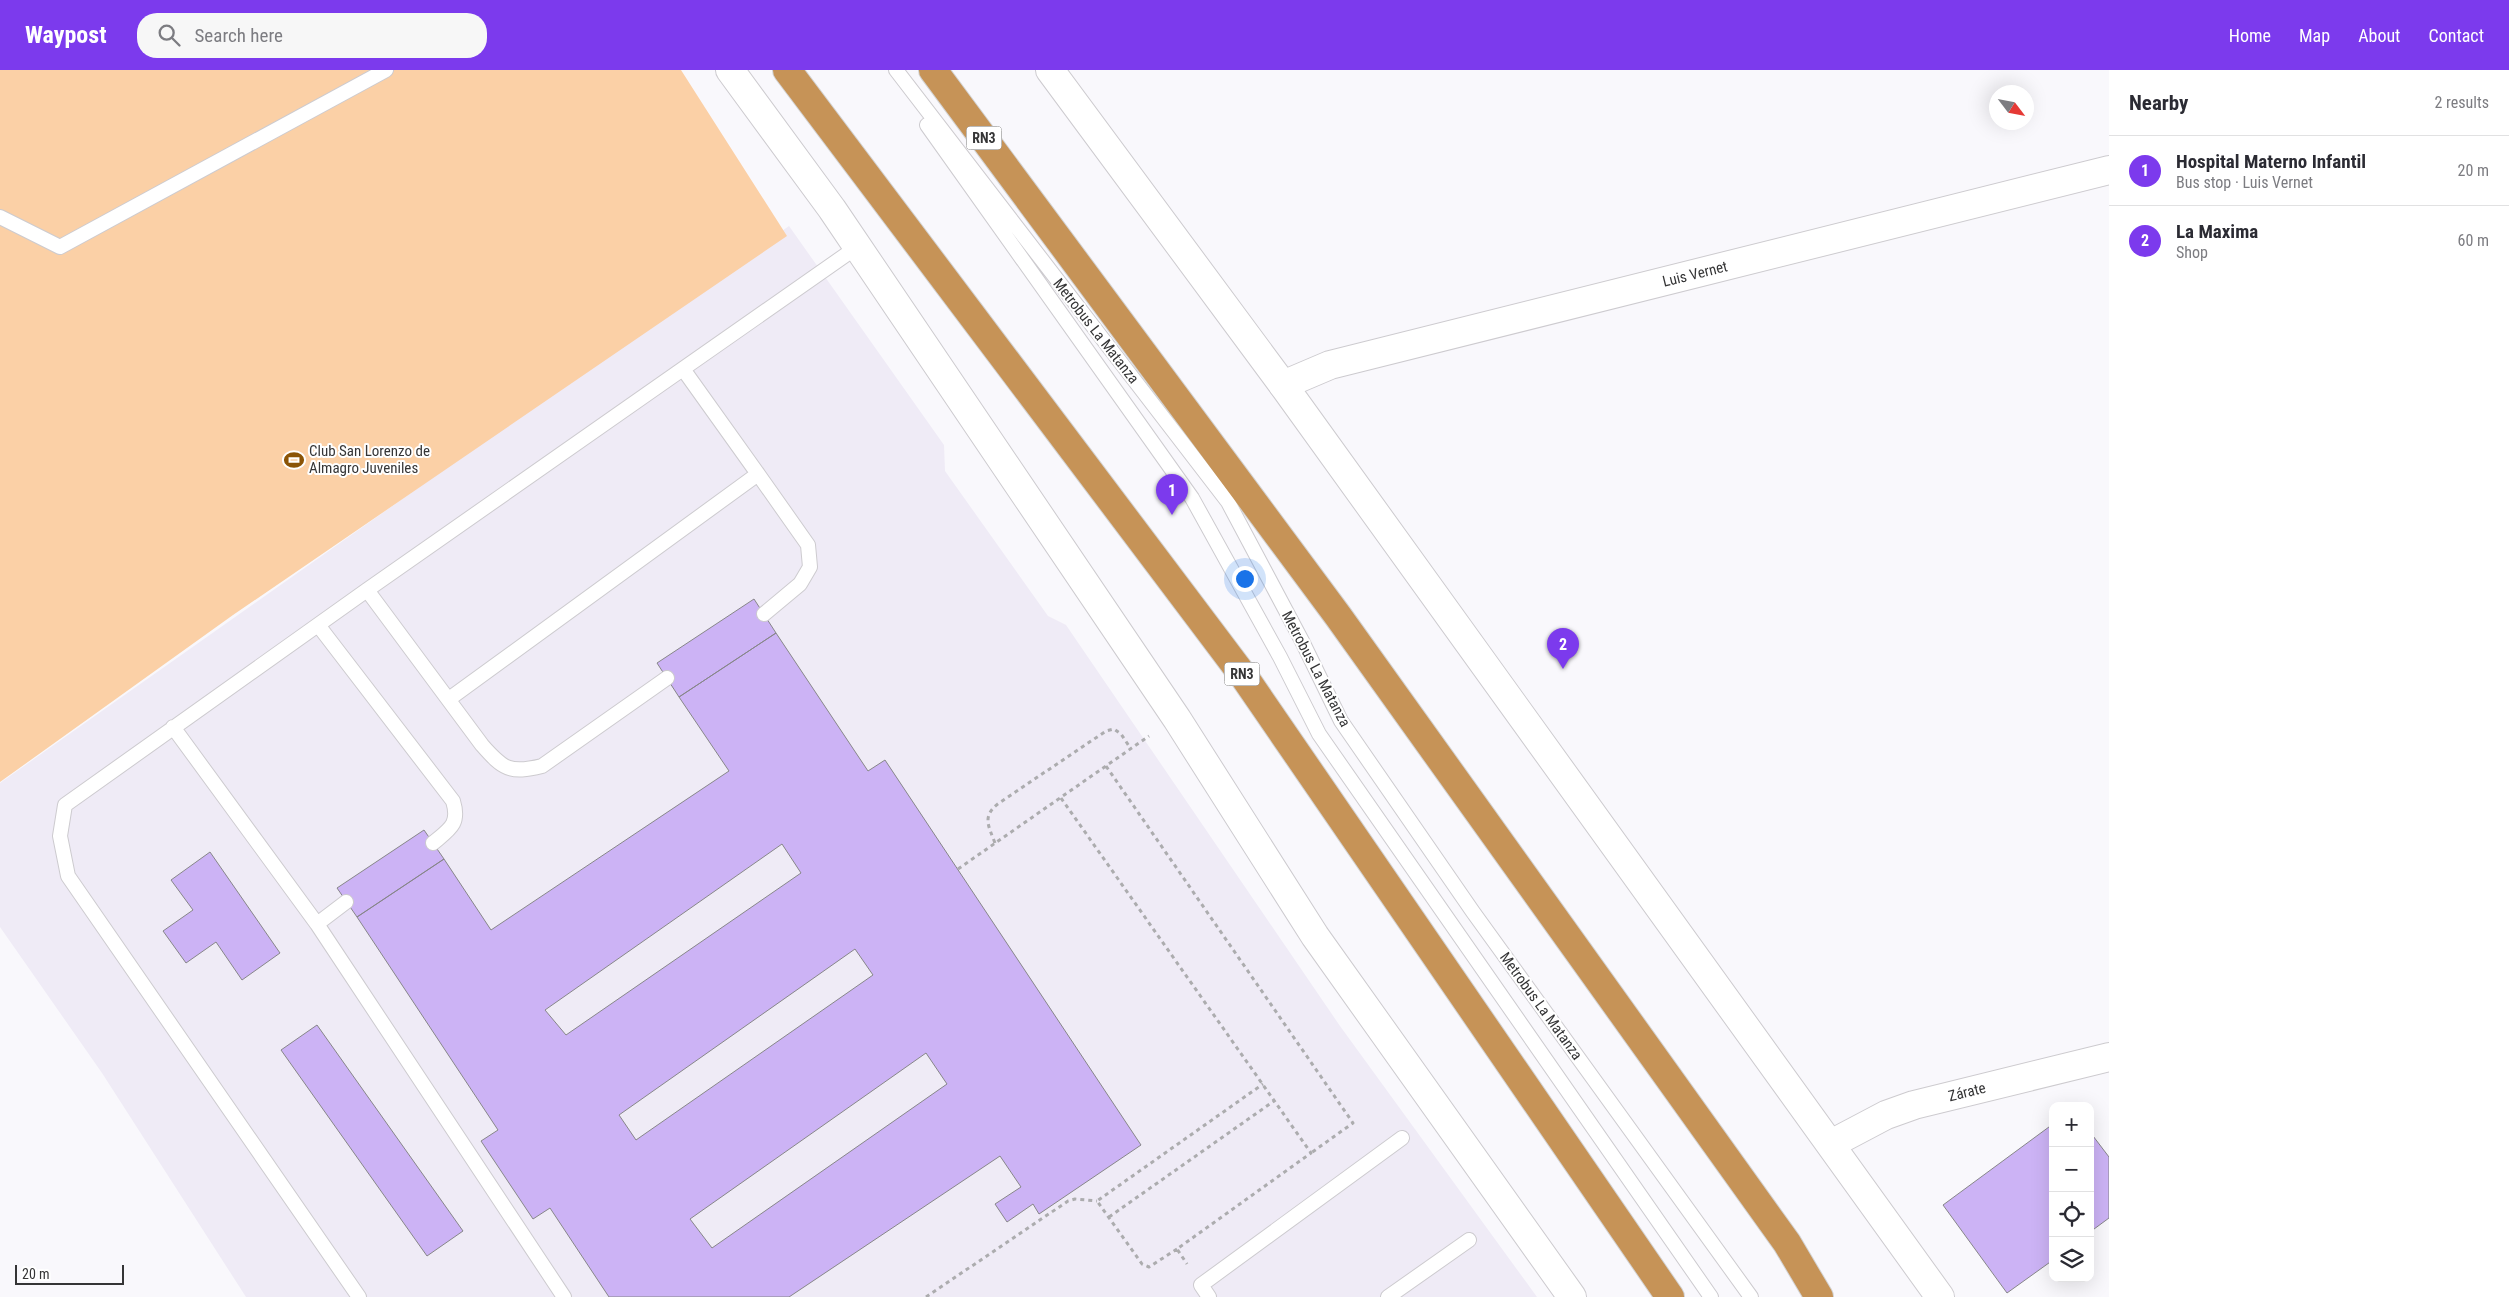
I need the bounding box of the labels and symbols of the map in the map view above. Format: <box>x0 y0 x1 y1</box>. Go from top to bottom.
north arrow <box>1989 85 2034 130</box>
road number: RN3 <box>966 126 1002 150</box>
street label: Luis Vernet <box>1661 257 1729 291</box>
street label: Metrobus La Matanza <box>1049 275 1143 387</box>
place label: Club San Lorenzo de Almagro Juveniles <box>309 442 430 477</box>
sports icon: Club San Lorenzo de Almagro Juveniles <box>283 449 305 471</box>
pin: 1 <box>1156 474 1188 515</box>
your location <box>1232 566 1258 592</box>
street label: Metrobus La Matanza <box>1278 608 1354 730</box>
pin: 2 <box>1547 628 1579 669</box>
road number: RN3 <box>1224 662 1260 686</box>
street label: Metrobus La Matanza <box>1496 949 1586 1063</box>
street label: Zárate <box>1946 1079 1988 1105</box>
scale bar <box>15 1262 124 1285</box>

